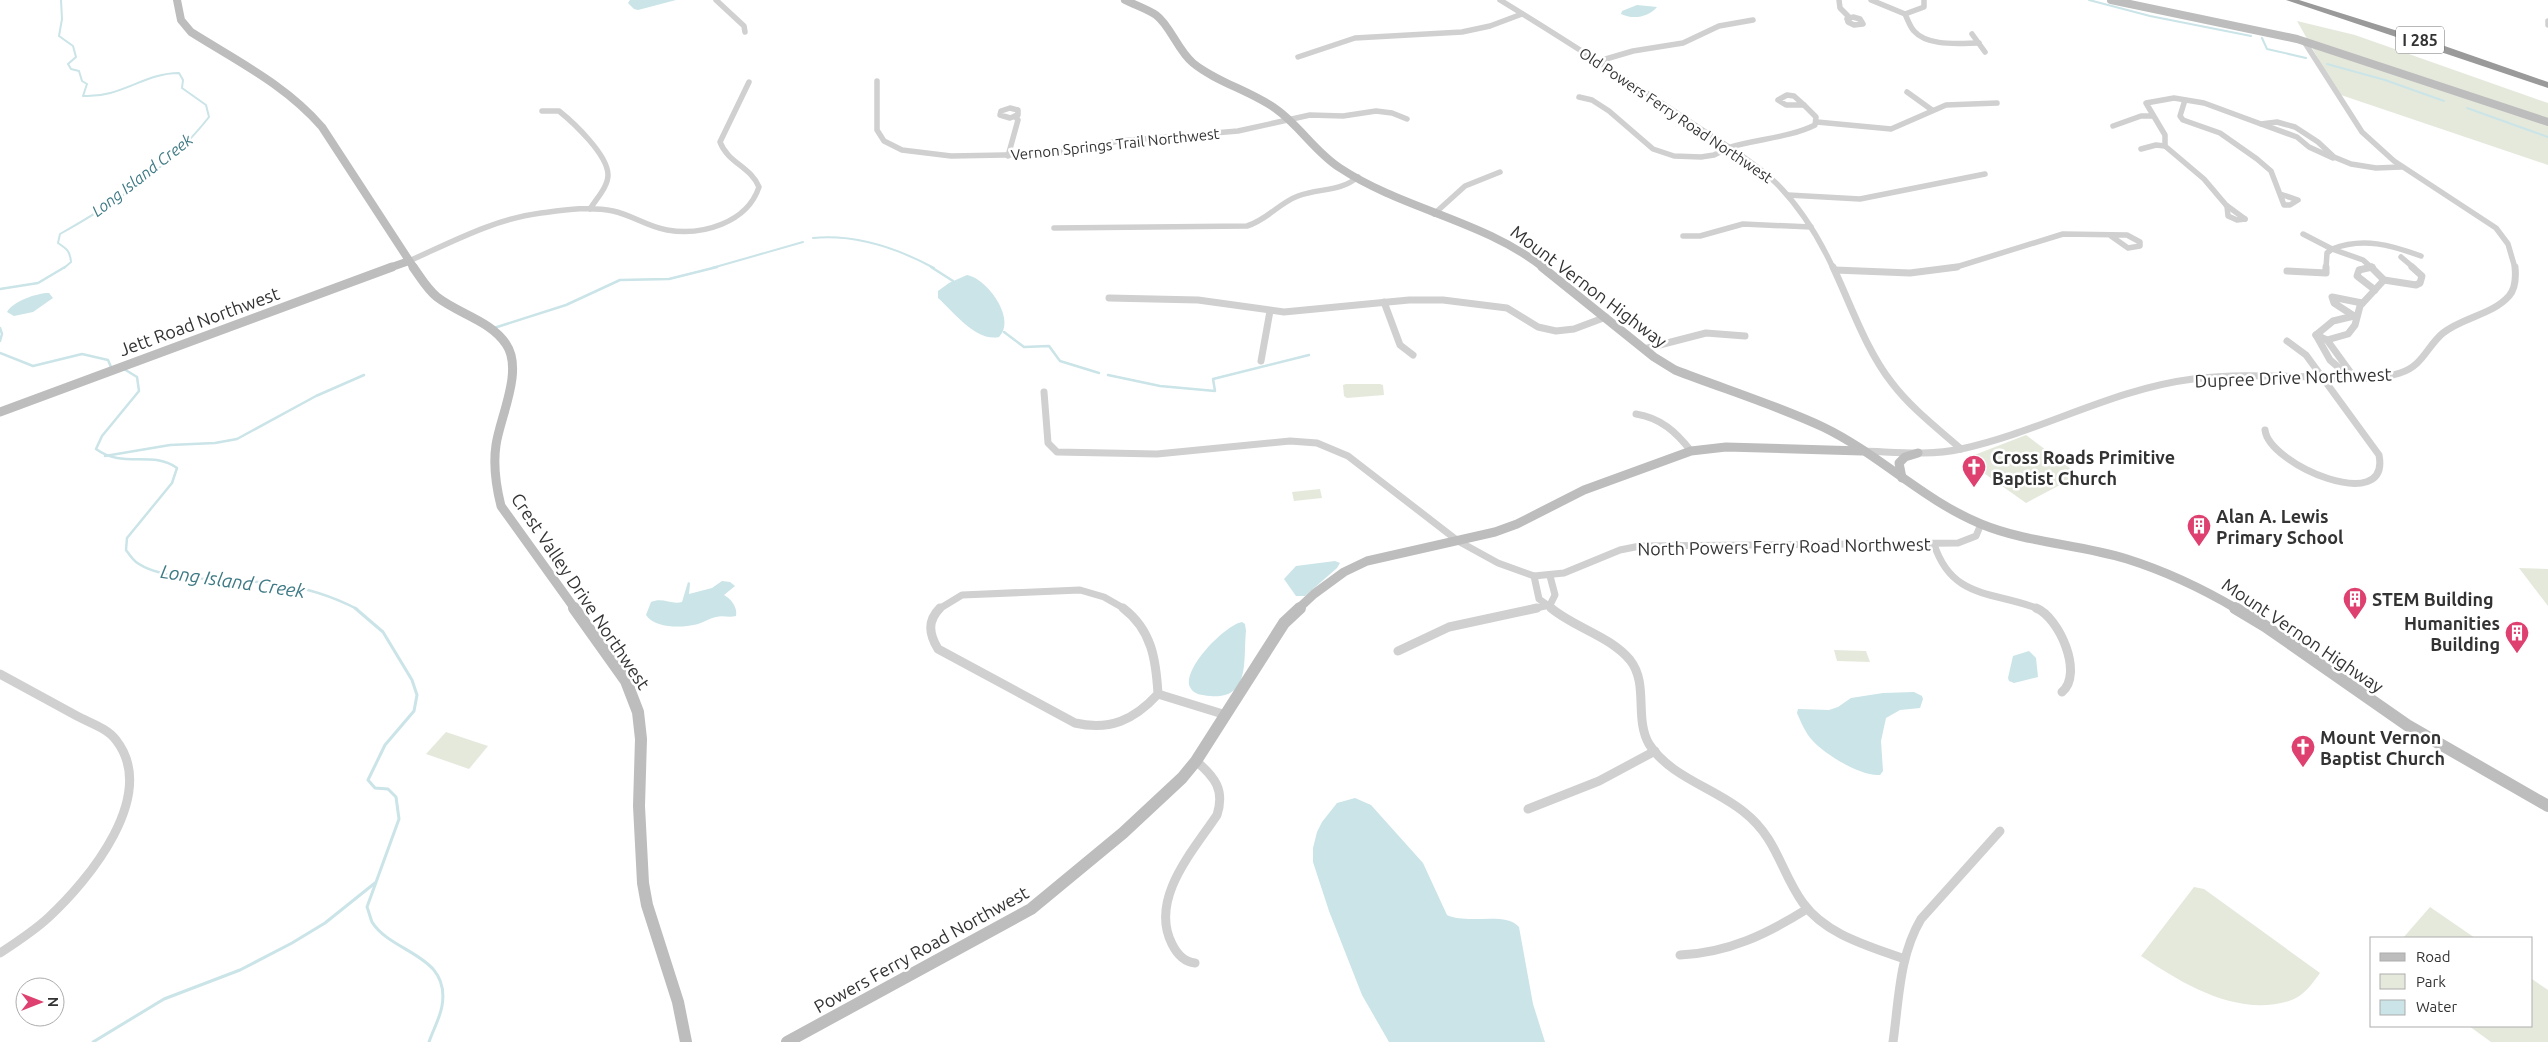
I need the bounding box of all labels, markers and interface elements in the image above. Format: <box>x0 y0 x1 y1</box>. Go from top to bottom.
road number: I 285 <box>2396 26 2444 54</box>
street label: Old Powers Ferry Road Northwest <box>1576 44 1776 186</box>
street label: Vernon Springs Trail Northwest <box>1010 125 1220 163</box>
water label: Long Island Creek <box>88 130 197 220</box>
street label: Mount Vernon Highway <box>1507 221 1671 351</box>
street label: Jett Road Northwest <box>116 283 282 359</box>
street label: Dupree Drive Northwest <box>2194 364 2392 390</box>
place label: Cross Roads Primitive Baptist Church <box>1992 447 2175 488</box>
church icon: Cross Roads Primitive Baptist Church <box>1961 454 1987 488</box>
street label: Crest Valley Drive Northwest <box>508 489 654 693</box>
place label: Alan A. Lewis Primary School <box>2216 506 2344 547</box>
building icon: Alan A. Lewis Primary School <box>2186 513 2212 547</box>
street label: North Powers Ferry Road Northwest <box>1637 533 1931 559</box>
water label: Long Island Creek <box>159 560 307 602</box>
street label: Mount Vernon Highway <box>2219 574 2388 697</box>
building icon: STEM Building <box>2342 586 2368 620</box>
place label: STEM Building <box>2372 589 2494 609</box>
place label: Humanities Building <box>2404 613 2500 654</box>
building icon: Humanities Building <box>2504 620 2530 654</box>
place label: Mount Vernon Baptist Church <box>2320 727 2445 768</box>
church icon: Mount Vernon Baptist Church <box>2290 734 2316 768</box>
street label: Powers Ferry Road Northwest <box>810 882 1032 1016</box>
legend <box>2370 937 2533 1027</box>
text: Road <box>2416 948 2451 965</box>
text: Park <box>2416 973 2446 990</box>
north arrow <box>15 977 65 1027</box>
text: N <box>45 997 61 1007</box>
text: Water <box>2416 998 2457 1015</box>

